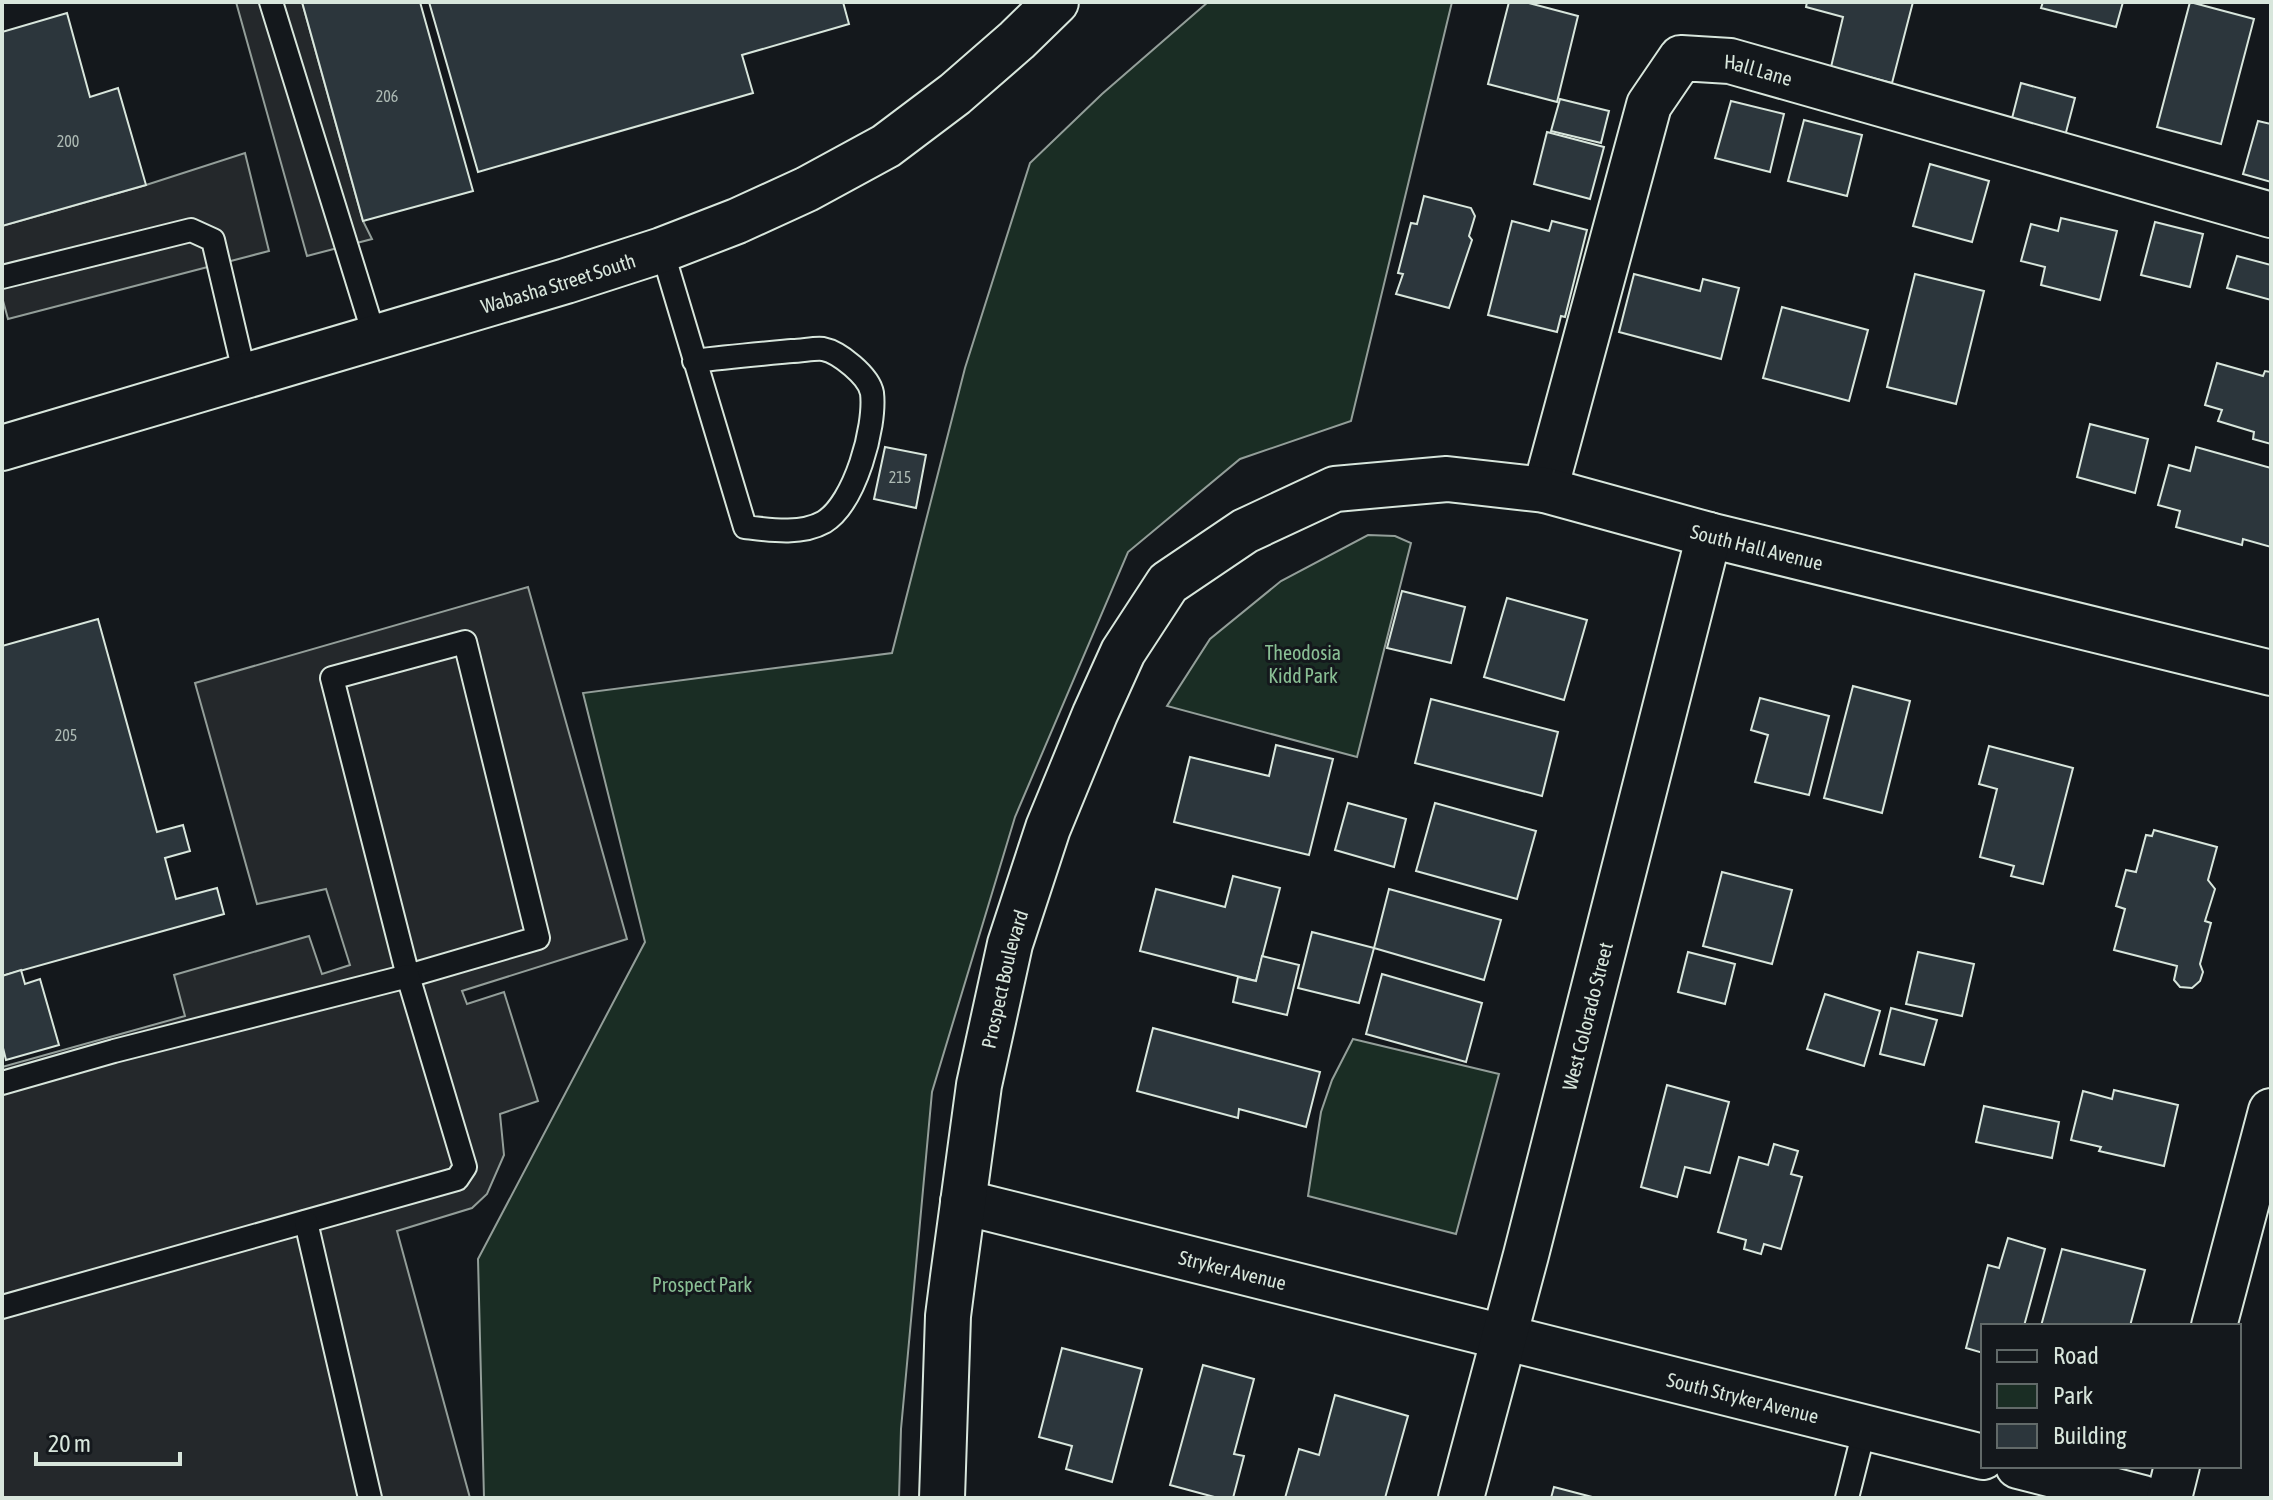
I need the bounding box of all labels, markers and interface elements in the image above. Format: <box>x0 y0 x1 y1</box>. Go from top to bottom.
street label: Hall Lane <box>1723 49 1795 90</box>
house number: 206 <box>376 87 398 105</box>
house number: 200 <box>57 132 79 150</box>
street label: Wabasha Street South <box>478 248 638 317</box>
house number: 215 <box>889 468 911 486</box>
street label: South Hall Avenue <box>1688 519 1825 574</box>
park label: Theodosia Kidd Park <box>1265 641 1341 687</box>
house number: 205 <box>55 726 77 744</box>
street label: Prospect Boulevard <box>976 907 1032 1050</box>
street label: West Colorado Street <box>1557 939 1617 1093</box>
street label: Stryker Avenue <box>1177 1245 1289 1294</box>
park label: Prospect Park <box>652 1273 752 1296</box>
legend <box>1981 1324 2241 1468</box>
text: Road <box>2053 1342 2099 1369</box>
street label: South Stryker Avenue <box>1665 1367 1821 1427</box>
text: Park <box>2053 1382 2094 1409</box>
scale bar <box>36 1416 180 1466</box>
text: Building <box>2053 1422 2127 1449</box>
text: 20 m <box>48 1430 91 1457</box>

